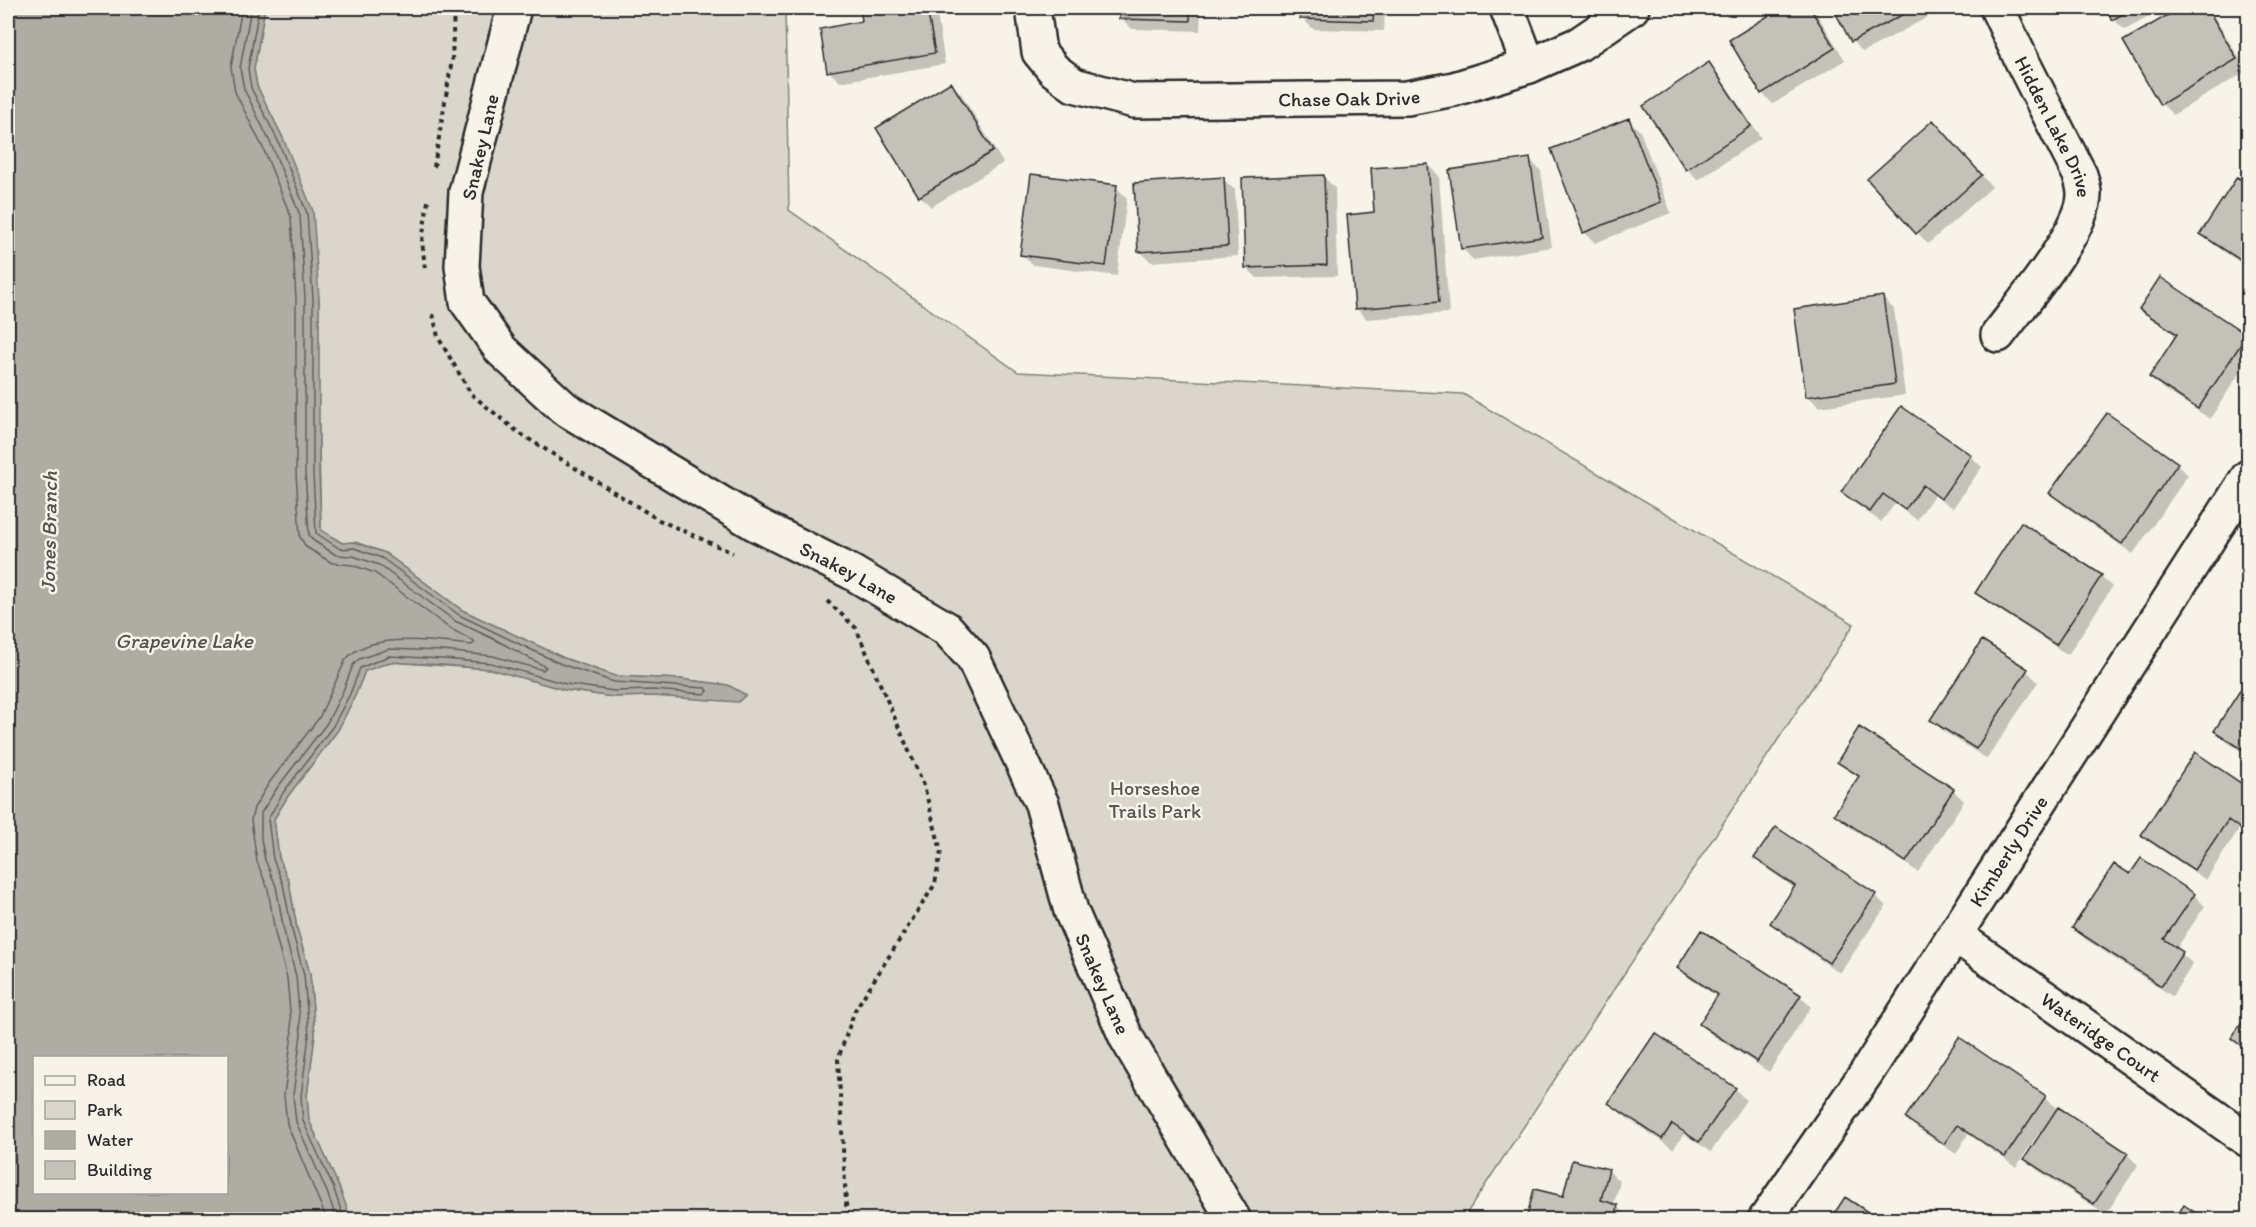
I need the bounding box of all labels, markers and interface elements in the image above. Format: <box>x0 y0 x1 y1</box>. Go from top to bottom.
street label: Hidden Lake Drive <box>2009 52 2096 198</box>
street label: Chase Oak Drive <box>1278 84 1422 111</box>
street label: Snakey Lane <box>456 92 504 202</box>
water label: Jones Branch <box>35 470 62 593</box>
street label: Snakey Lane <box>796 536 902 609</box>
water label: Grapevine Lake <box>115 628 254 653</box>
park label: Horseshoe Trails Park <box>1109 776 1201 823</box>
street label: Kimberly Drive <box>1964 791 2053 911</box>
street label: Snakey Lane <box>1070 929 1135 1038</box>
street label: Wateridge Court <box>2036 987 2165 1087</box>
legend <box>33 1056 228 1194</box>
text: Road <box>87 1069 126 1091</box>
text: Park <box>87 1099 122 1121</box>
text: Water <box>87 1129 133 1151</box>
text: Building <box>87 1159 153 1181</box>

